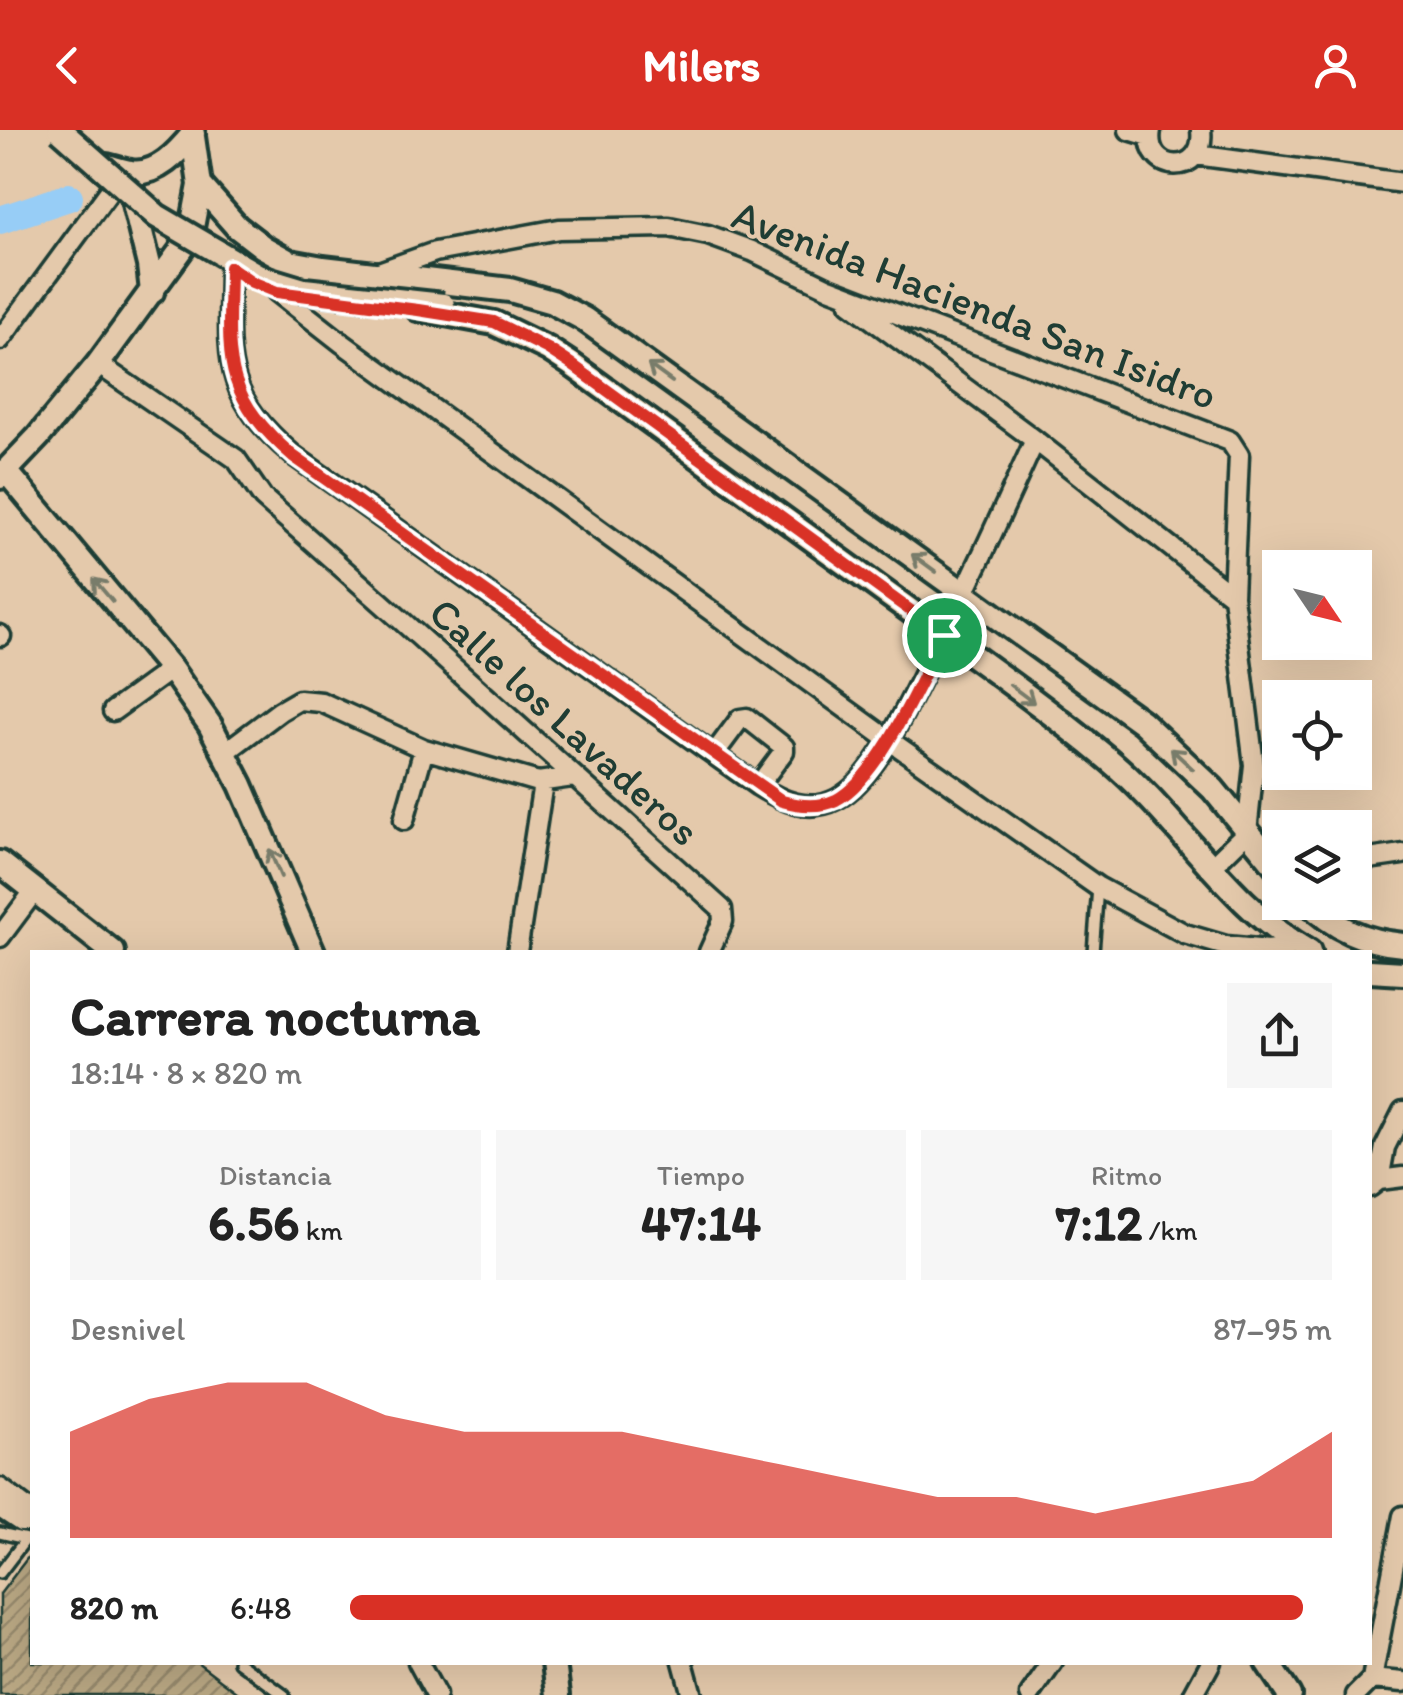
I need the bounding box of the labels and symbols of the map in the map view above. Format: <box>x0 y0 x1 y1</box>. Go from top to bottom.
street label: Avenida Hacienda San Isidro <box>725 188 1224 421</box>
one-way arrow <box>647 362 674 383</box>
north arrow <box>1262 550 1372 660</box>
one-way arrow <box>910 553 938 574</box>
one-way arrow <box>93 577 115 603</box>
street label: Calle los Lavaderos <box>419 586 711 856</box>
pin <box>902 593 987 678</box>
one-way arrow <box>1008 683 1035 704</box>
one-way arrow <box>1170 748 1195 772</box>
one-way arrow <box>264 848 282 879</box>

